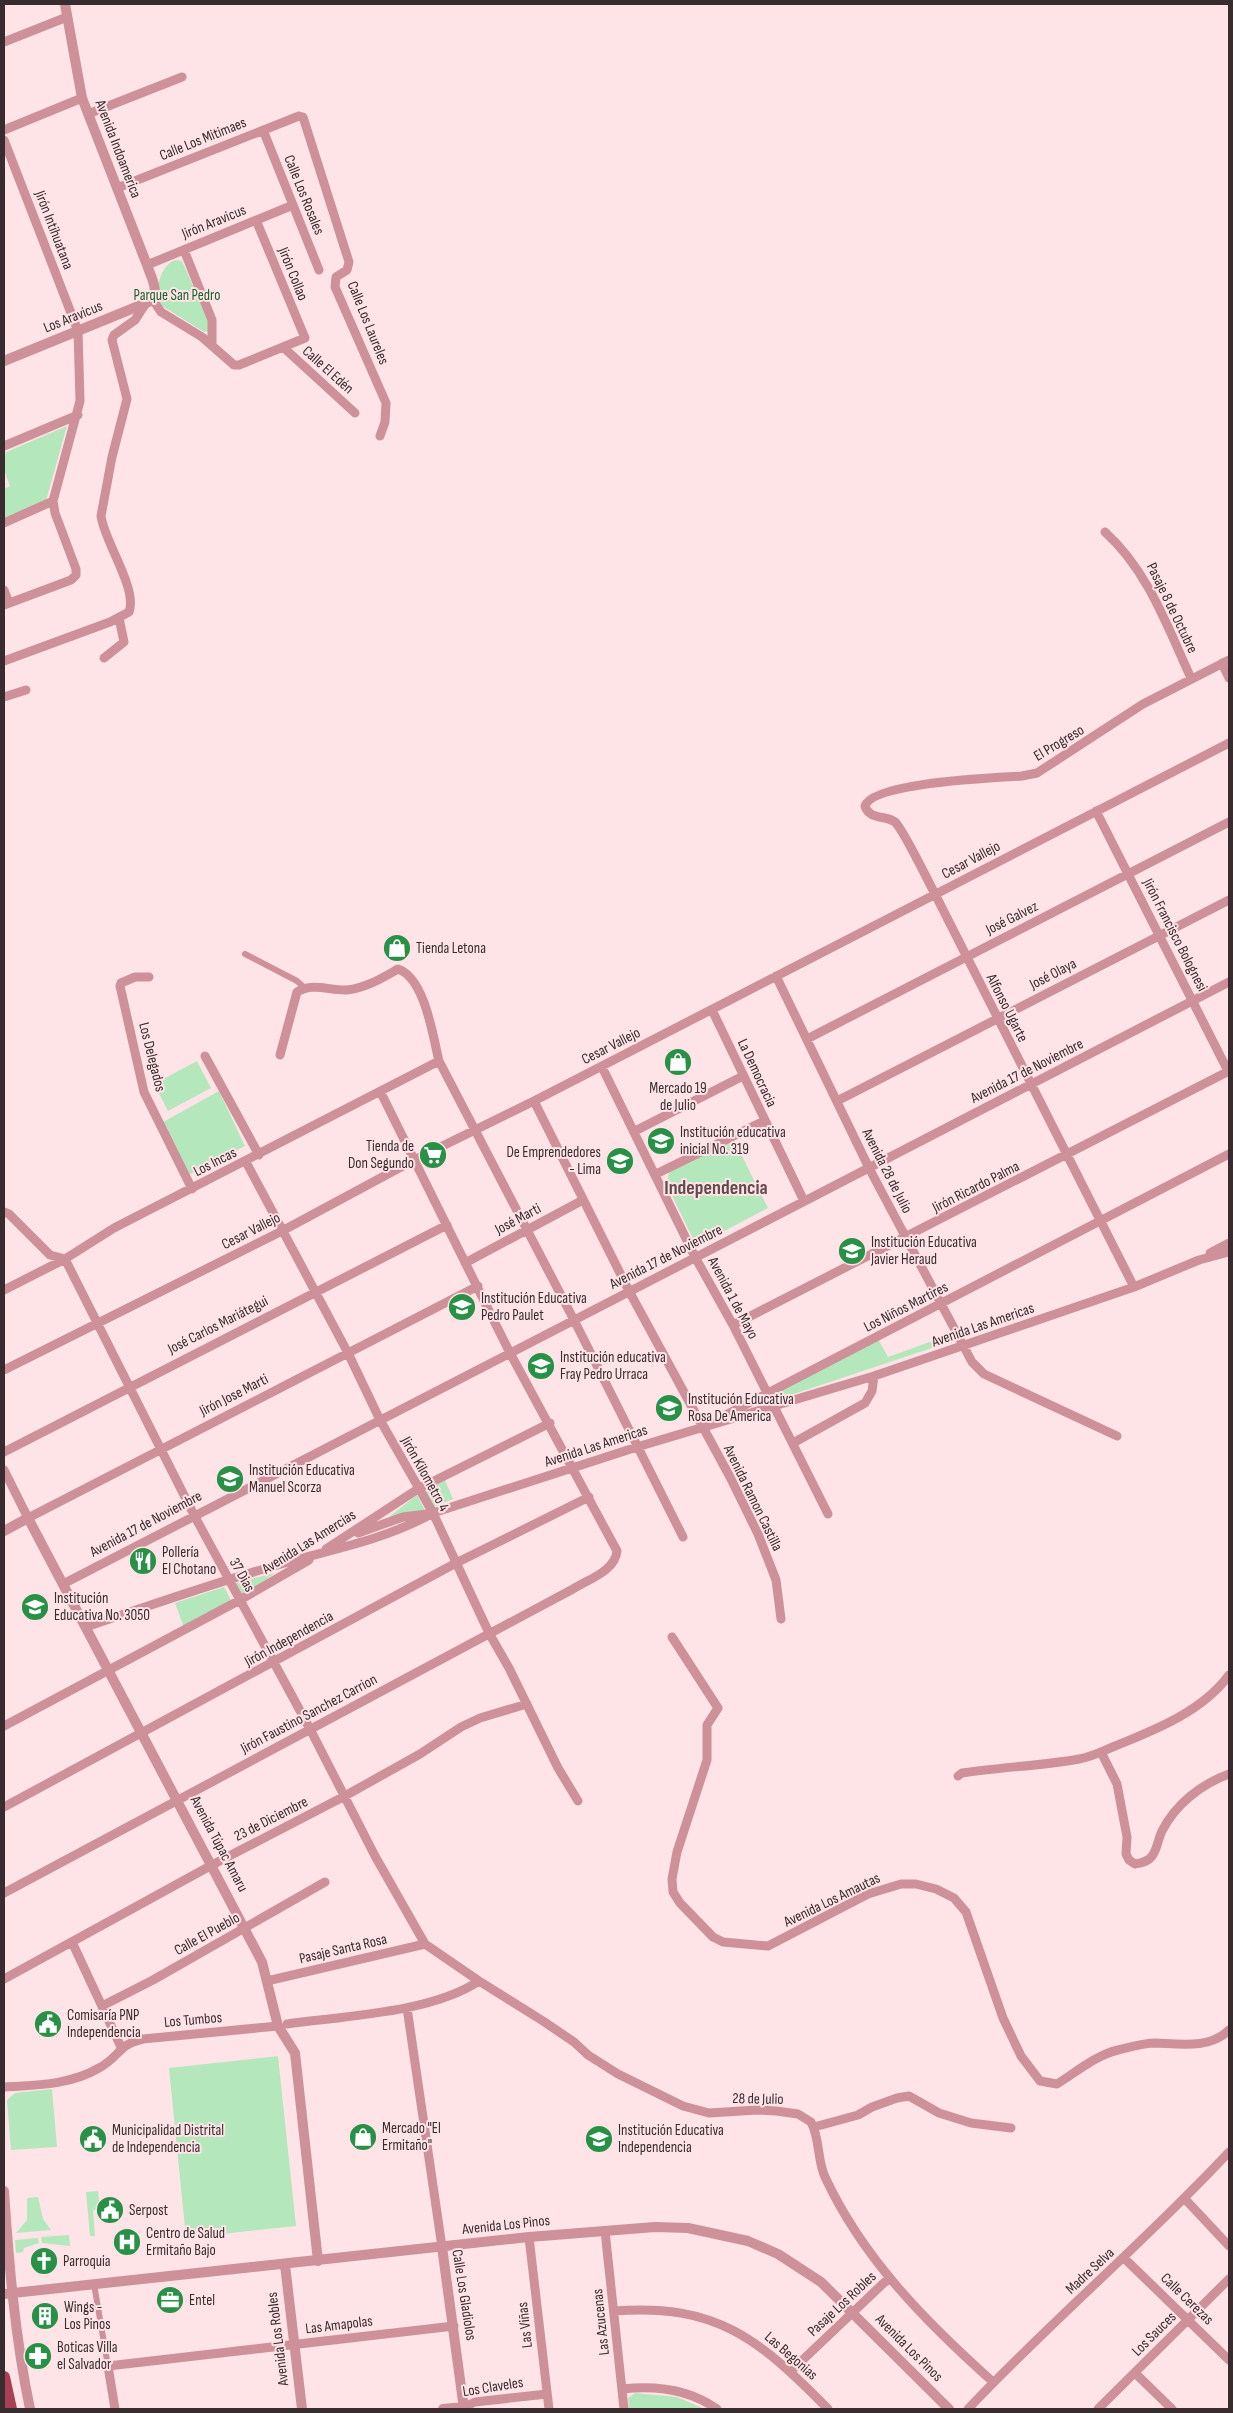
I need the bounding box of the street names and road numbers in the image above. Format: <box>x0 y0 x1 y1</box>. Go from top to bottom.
street label: Avenida Indoamerica <box>90 96 146 201</box>
street label: Calle Los Mitimaes <box>157 113 249 165</box>
street label: Calle Los Rosales <box>279 152 329 238</box>
street label: Jirón Intihuatana <box>30 187 78 272</box>
street label: Jirón Aravicus <box>178 201 249 244</box>
street label: Jirón Collao <box>273 244 312 303</box>
street label: Calle Los Laureles <box>343 279 393 367</box>
street label: Los Aravicus <box>41 297 105 337</box>
street label: Calle El Edén <box>298 342 358 398</box>
street label: Pasaje 8 de Octubre <box>1142 560 1202 656</box>
street label: El Progreso <box>1030 721 1088 765</box>
street label: Cesar Vallejo <box>938 837 1004 883</box>
street label: Jirón Francisco Bolognesi <box>1138 875 1212 995</box>
street label: José Galvez <box>982 897 1042 940</box>
street label: José Olaya <box>1025 954 1080 994</box>
street label: Alfonso Ugarte <box>981 970 1032 1045</box>
street label: Los Delegados <box>134 1020 170 1094</box>
street label: Cesar Vallejo <box>578 1023 644 1069</box>
street label: Avenida 17 de Noviembre <box>966 1034 1087 1108</box>
street label: La Democracia <box>733 1036 781 1110</box>
street label: Avenida 28 de Julio <box>857 1124 917 1217</box>
street label: Los Incas <box>190 1143 240 1181</box>
street label: Jirón Ricardo Palma <box>928 1157 1023 1218</box>
street label: José Marti <box>491 1199 545 1240</box>
street label: Cesar Vallejo <box>218 1208 284 1254</box>
street label: Avenida 17 de Noviembre <box>605 1220 726 1294</box>
street label: Avenida 1 de Mayo <box>703 1253 763 1342</box>
street label: Los Niños Martires <box>861 1278 951 1336</box>
street label: José Carlos Mariátegui <box>164 1291 272 1359</box>
street label: Avenida Las Americas <box>928 1299 1037 1352</box>
street label: Jirón Jose Marti <box>196 1370 272 1421</box>
street label: Avenida Las Americas <box>541 1420 650 1472</box>
street label: Jirón Kilometro 4 <box>396 1432 453 1515</box>
street label: Avenida Ramon Castilla <box>719 1441 787 1554</box>
street label: Avenida 17 de Noviembre <box>86 1486 205 1562</box>
street label: Avenida Las Amercias <box>258 1506 359 1579</box>
street label: 37 Dias <box>225 1555 259 1595</box>
street label: Jirón Independencia <box>240 1607 337 1672</box>
street label: Jirón Faustino Sanchez Carrion <box>237 1670 381 1759</box>
street label: Avenida Túpac Amaru <box>185 1792 252 1895</box>
street label: 23 de Diciembre <box>231 1792 311 1846</box>
street label: Avenida Los Amautas <box>780 1868 883 1932</box>
street label: Calle El Pueblo <box>171 1908 243 1960</box>
street label: Pasaje Santa Rosa <box>297 1930 389 1968</box>
street label: Los Tumbos <box>163 2008 223 2032</box>
street label: 28 de Julio <box>732 2089 784 2109</box>
street label: Avenida Los Pinos <box>460 2211 551 2239</box>
street label: Madre Selva <box>1062 2243 1119 2298</box>
street label: Calle Los Gladiolos <box>447 2248 481 2342</box>
street label: Pasaje Los Robles <box>804 2267 880 2341</box>
street label: Calle Cerezas <box>1156 2269 1218 2329</box>
street label: Las Azucenas <box>588 2288 614 2356</box>
street label: Avenida Los Robles <box>263 2291 293 2388</box>
street label: Las Viñas <box>513 2301 537 2349</box>
street label: Los Sauces <box>1128 2308 1180 2360</box>
street label: Avenida Los Pinos <box>870 2309 947 2386</box>
street label: Las Amapolas <box>304 2311 374 2339</box>
street label: Las Begonias <box>760 2328 822 2384</box>
street label: Los Claveles <box>461 2373 525 2401</box>

